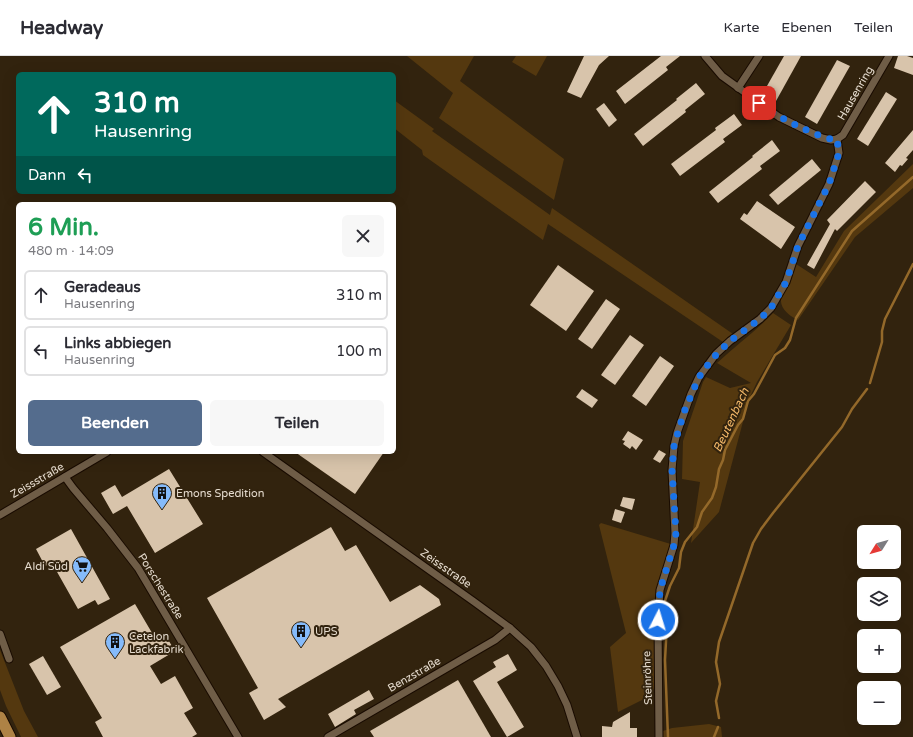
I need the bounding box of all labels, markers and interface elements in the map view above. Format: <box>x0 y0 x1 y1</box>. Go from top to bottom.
text: Headway <box>20 17 103 39</box>
text: Karte <box>724 19 759 36</box>
text: Ebenen <box>781 19 832 36</box>
text: Teilen <box>854 19 893 36</box>
street label: Hausenring <box>835 64 876 122</box>
text: 310 m <box>94 86 180 120</box>
pin <box>742 86 776 120</box>
icon: ahead <box>28 88 80 140</box>
icon: arrive <box>748 92 770 114</box>
text: Hausenring <box>94 120 192 142</box>
icon: left <box>74 164 96 186</box>
text: Dann <box>28 166 66 184</box>
text: 6 Min. <box>28 213 99 242</box>
button: close <box>342 215 384 257</box>
text: 480 m · 14:09 <box>28 243 114 259</box>
text: Geradeaus <box>64 278 141 296</box>
icon: ahead <box>30 284 52 306</box>
text: 310 m <box>336 286 382 304</box>
text: Hausenring <box>64 296 135 312</box>
text: Links abbiegen <box>64 334 171 352</box>
icon: left <box>30 340 52 362</box>
text: 100 m <box>336 342 382 360</box>
text: Hausenring <box>64 352 135 368</box>
water label: Beutenbach <box>710 385 752 454</box>
button: Beenden <box>28 400 202 446</box>
button: Teilen <box>210 400 384 446</box>
street label: Zeissstraße <box>8 460 66 501</box>
building icon: Emons Spedition <box>151 482 173 510</box>
place label: Emons Spedition <box>176 487 264 500</box>
north arrow <box>857 525 901 569</box>
map controls <box>857 525 901 725</box>
street label: Zeissstraße <box>418 546 474 591</box>
street label: Porschestraße <box>135 551 186 621</box>
supermarket icon: Aldi Süd <box>71 555 93 583</box>
place label: Aldi Süd <box>24 560 68 573</box>
button: layers <box>857 577 901 621</box>
position arrow <box>637 599 679 641</box>
building icon: UPS <box>290 620 312 648</box>
place label: UPS <box>315 625 338 638</box>
button: + <box>857 629 901 673</box>
place label: Cetelon Lackfabrik <box>129 630 183 656</box>
building icon: Cetelon Lackfabrik <box>104 631 126 659</box>
street label: Steinröhre <box>640 651 655 705</box>
street label: Benzstraße <box>386 654 443 695</box>
button: − <box>857 681 901 725</box>

